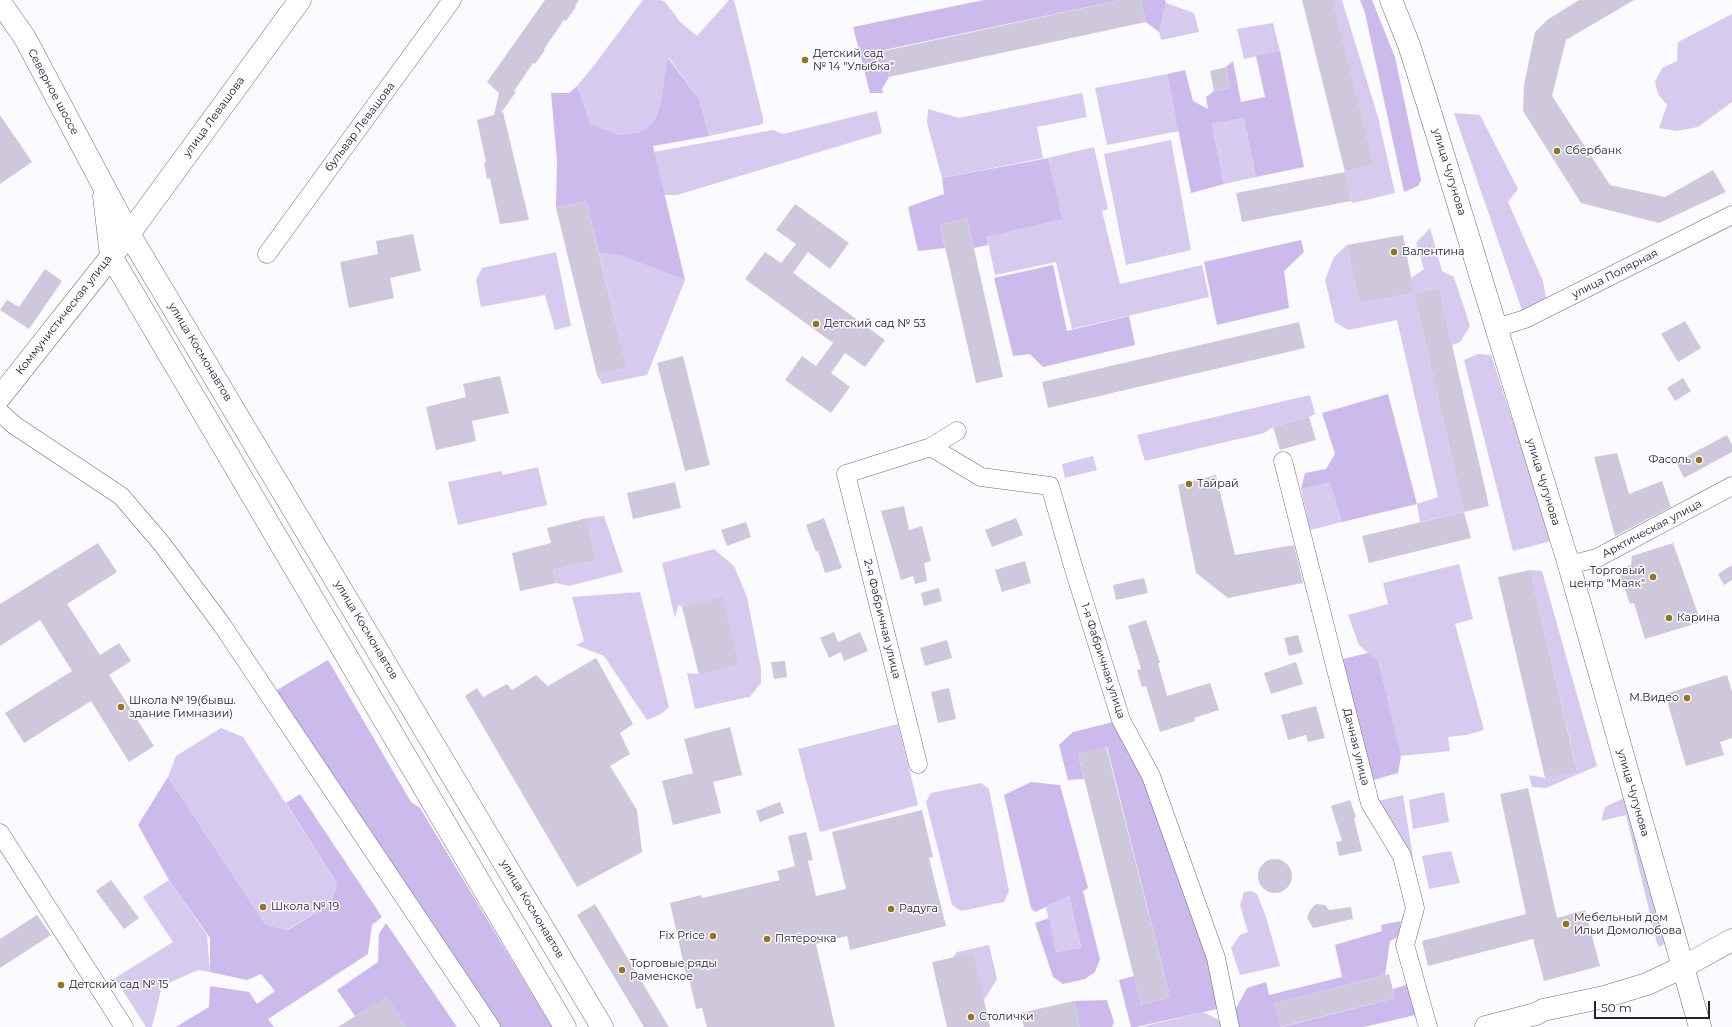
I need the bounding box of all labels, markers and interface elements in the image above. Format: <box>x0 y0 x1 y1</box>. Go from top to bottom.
street label: Северное шоссе <box>25 47 81 137</box>
place label: Детский сад № 14 "Улыбка" <box>813 47 894 73</box>
marker: Детский сад № 14 "Улыбка" <box>800 55 810 65</box>
street label: улица Левашова <box>180 74 248 160</box>
street label: бульвар Левашова <box>322 80 398 174</box>
street label: улица Чугунова <box>1430 127 1468 217</box>
place label: Сбербанк <box>1565 144 1622 158</box>
marker: Сбербанк <box>1552 146 1562 156</box>
place label: Валентина <box>1402 245 1464 259</box>
marker: Валентина <box>1389 247 1399 257</box>
street label: улица Полярная <box>1570 247 1660 301</box>
street label: Коммунистическая улица <box>13 253 115 377</box>
street label: улица Космонавтов <box>165 300 235 404</box>
place label: Детский сад № 53 <box>824 317 926 331</box>
marker: Детский сад № 53 <box>811 319 821 329</box>
street label: улица Чугунова <box>1524 437 1562 527</box>
place label: Фасоль <box>1648 453 1691 467</box>
marker: Фасоль <box>1694 455 1704 465</box>
place label: Тайрай <box>1197 477 1239 491</box>
marker: Тайрай <box>1184 479 1194 489</box>
street label: Арктическая улица <box>1600 497 1704 561</box>
street label: 2-я Фабричная улица <box>861 558 903 680</box>
place label: Торговый центр "Маяк" <box>1569 564 1645 590</box>
marker: Торговый центр "Маяк" <box>1648 572 1658 582</box>
street label: улица Космонавтов <box>331 578 401 682</box>
street label: 1-я Фабричная улица <box>1078 602 1128 720</box>
place label: Карина <box>1677 611 1720 625</box>
marker: Карина <box>1664 613 1674 623</box>
place label: М.Видео <box>1629 691 1679 705</box>
marker: М.Видео <box>1682 693 1692 703</box>
place label: Школа № 19(бывш. здание Гимназии) <box>129 694 236 720</box>
marker: Школа № 19(бывш. здание Гимназии) <box>116 702 126 712</box>
street label: Дачная улица <box>1340 707 1372 787</box>
street label: улица Чугунова <box>1614 748 1652 838</box>
street label: улица Космонавтов <box>497 857 567 961</box>
place label: Школа № 19 <box>271 900 339 914</box>
marker: Школа № 19 <box>258 902 268 912</box>
place label: Радуга <box>899 902 938 916</box>
marker: Радуга <box>886 904 896 914</box>
place label: Мебельный дом Ильи Домолюбова <box>1574 911 1682 937</box>
marker: Мебельный дом Ильи Домолюбова <box>1561 919 1571 929</box>
place label: Fix Price <box>659 929 705 943</box>
marker: Fix Price <box>708 931 718 941</box>
place label: Пятёрочка <box>775 932 836 946</box>
marker: Пятёрочка <box>762 934 772 944</box>
place label: Торговые ряды Раменское <box>630 957 717 983</box>
marker: Торговые ряды Раменское <box>617 965 627 975</box>
place label: Детский сад № 15 <box>69 978 169 992</box>
marker: Детский сад № 15 <box>56 980 66 990</box>
scale bar <box>1596 993 1712 1019</box>
text: 50 m <box>1601 1000 1632 1015</box>
place label: Столички <box>979 1010 1034 1024</box>
marker: Столички <box>966 1012 976 1022</box>

